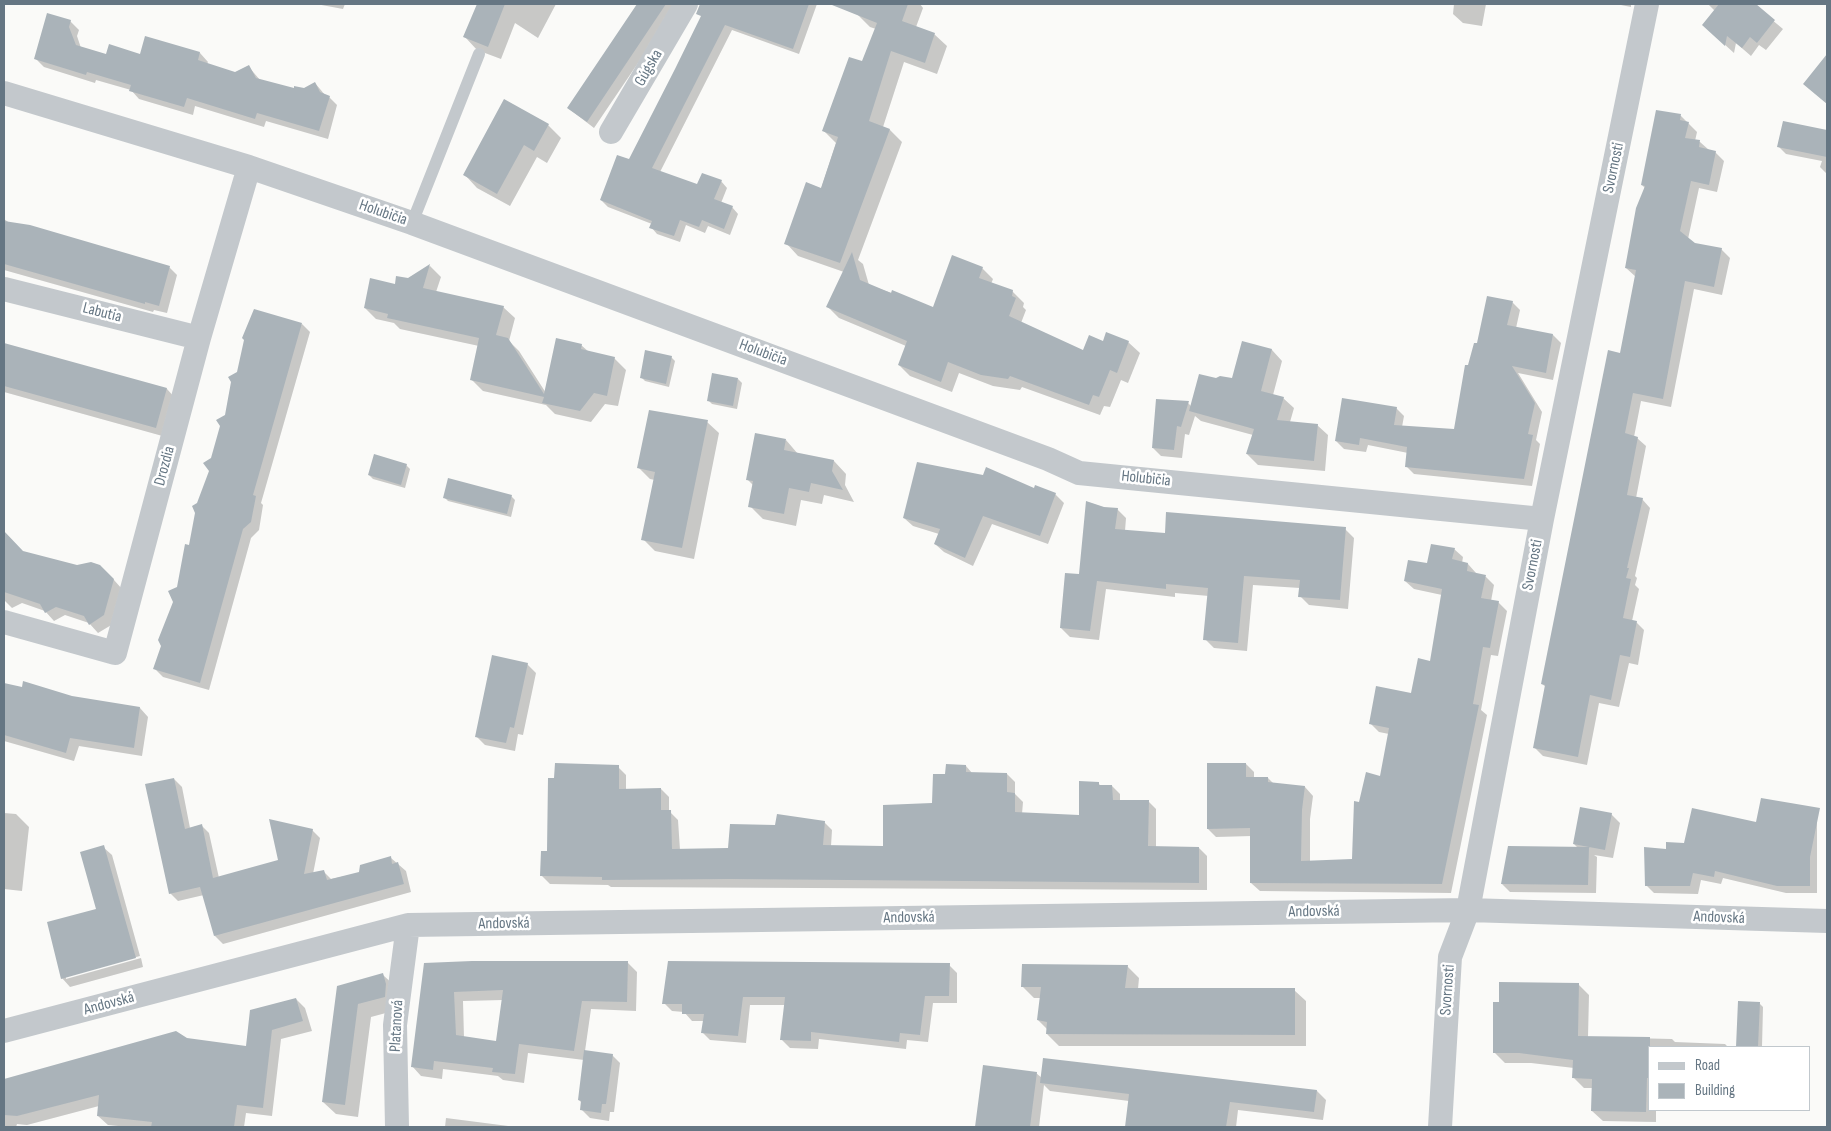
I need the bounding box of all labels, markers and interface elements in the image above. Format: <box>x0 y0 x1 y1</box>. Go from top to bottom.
street label: Gúgska <box>631 46 667 90</box>
street label: Svornosti <box>1599 141 1629 195</box>
street label: Holubičia <box>356 196 410 230</box>
street label: Labutia <box>81 299 123 327</box>
street label: Holubičia <box>736 335 790 371</box>
street label: Drozdia <box>151 444 179 488</box>
street label: Holubičia <box>1120 467 1172 491</box>
street label: Svornosti <box>1519 538 1547 592</box>
street label: Andovská <box>1288 902 1340 922</box>
street label: Andovská <box>883 908 935 928</box>
street label: Andovská <box>1693 908 1745 928</box>
street label: Andovská <box>478 914 530 934</box>
street label: Svornosti <box>1437 964 1459 1016</box>
street label: Andovská <box>82 988 136 1020</box>
street label: Platanová <box>386 999 408 1053</box>
legend <box>1648 1046 1811 1111</box>
text: Road <box>1695 1056 1720 1075</box>
text: Building <box>1695 1081 1735 1100</box>

